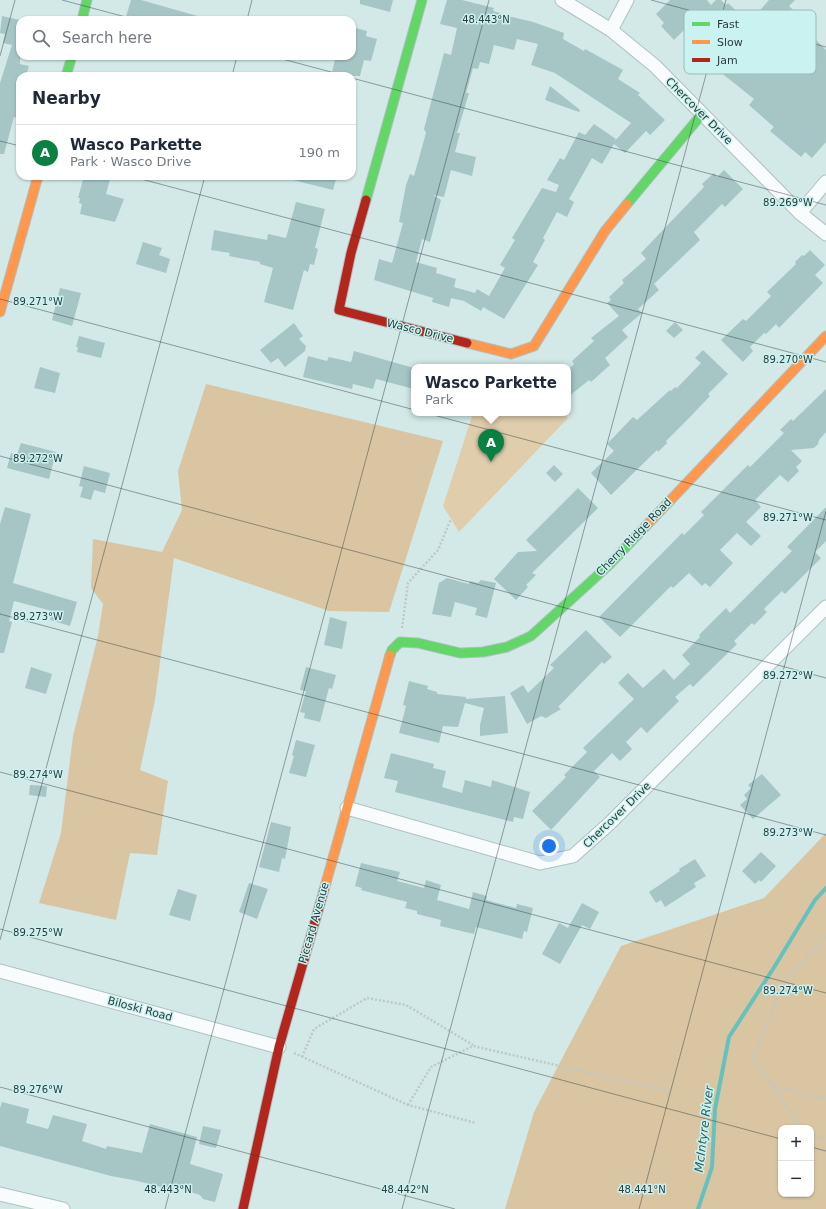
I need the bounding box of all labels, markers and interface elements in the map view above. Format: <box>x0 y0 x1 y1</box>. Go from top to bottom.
legend <box>684 10 816 74</box>
text: 48.443°N <box>462 14 510 25</box>
search box <box>16 16 356 60</box>
text: Fast <box>717 18 740 31</box>
icon: search <box>30 27 52 49</box>
text: Search here <box>62 29 152 47</box>
text: Slow <box>717 36 743 49</box>
text: Jam <box>716 54 738 67</box>
street label: Chercover Drive <box>663 75 735 147</box>
text: Nearby <box>32 88 101 108</box>
text: Wasco Parkette <box>70 136 202 154</box>
text: A <box>40 145 50 160</box>
text: 190 m <box>298 145 340 160</box>
text: Park · Wasco Drive <box>70 154 191 169</box>
text: 89.269°W <box>763 197 813 208</box>
text: 89.271°W <box>13 296 63 307</box>
street label: Wasco Drive <box>385 316 455 346</box>
text: 89.270°W <box>763 354 813 365</box>
popup <box>411 364 571 416</box>
text: Wasco Parkette <box>425 374 557 392</box>
text: Park <box>425 392 453 407</box>
pin: A <box>478 429 504 462</box>
text: 89.272°W <box>13 453 63 464</box>
street label: Cherry Ridge Road <box>594 496 674 578</box>
text: 89.271°W <box>763 512 813 523</box>
text: 89.273°W <box>13 611 63 622</box>
text: 89.272°W <box>763 670 813 681</box>
text: 89.274°W <box>13 769 63 780</box>
street label: Chercover Drive <box>580 779 654 851</box>
text: 89.273°W <box>763 827 813 838</box>
your location <box>539 836 559 856</box>
street label: Piccard Avenue <box>296 881 332 965</box>
text: 89.275°W <box>13 927 63 938</box>
text: 89.274°W <box>763 985 813 996</box>
street label: Biloski Road <box>106 994 174 1024</box>
text: 89.276°W <box>13 1084 63 1095</box>
water label: McIntyre River <box>692 1084 716 1173</box>
map controls <box>778 1125 814 1197</box>
button: + <box>778 1125 814 1161</box>
button: − <box>778 1161 814 1197</box>
text: 48.443°N <box>144 1184 192 1195</box>
text: 48.442°N <box>381 1184 429 1195</box>
text: 48.441°N <box>618 1184 666 1195</box>

